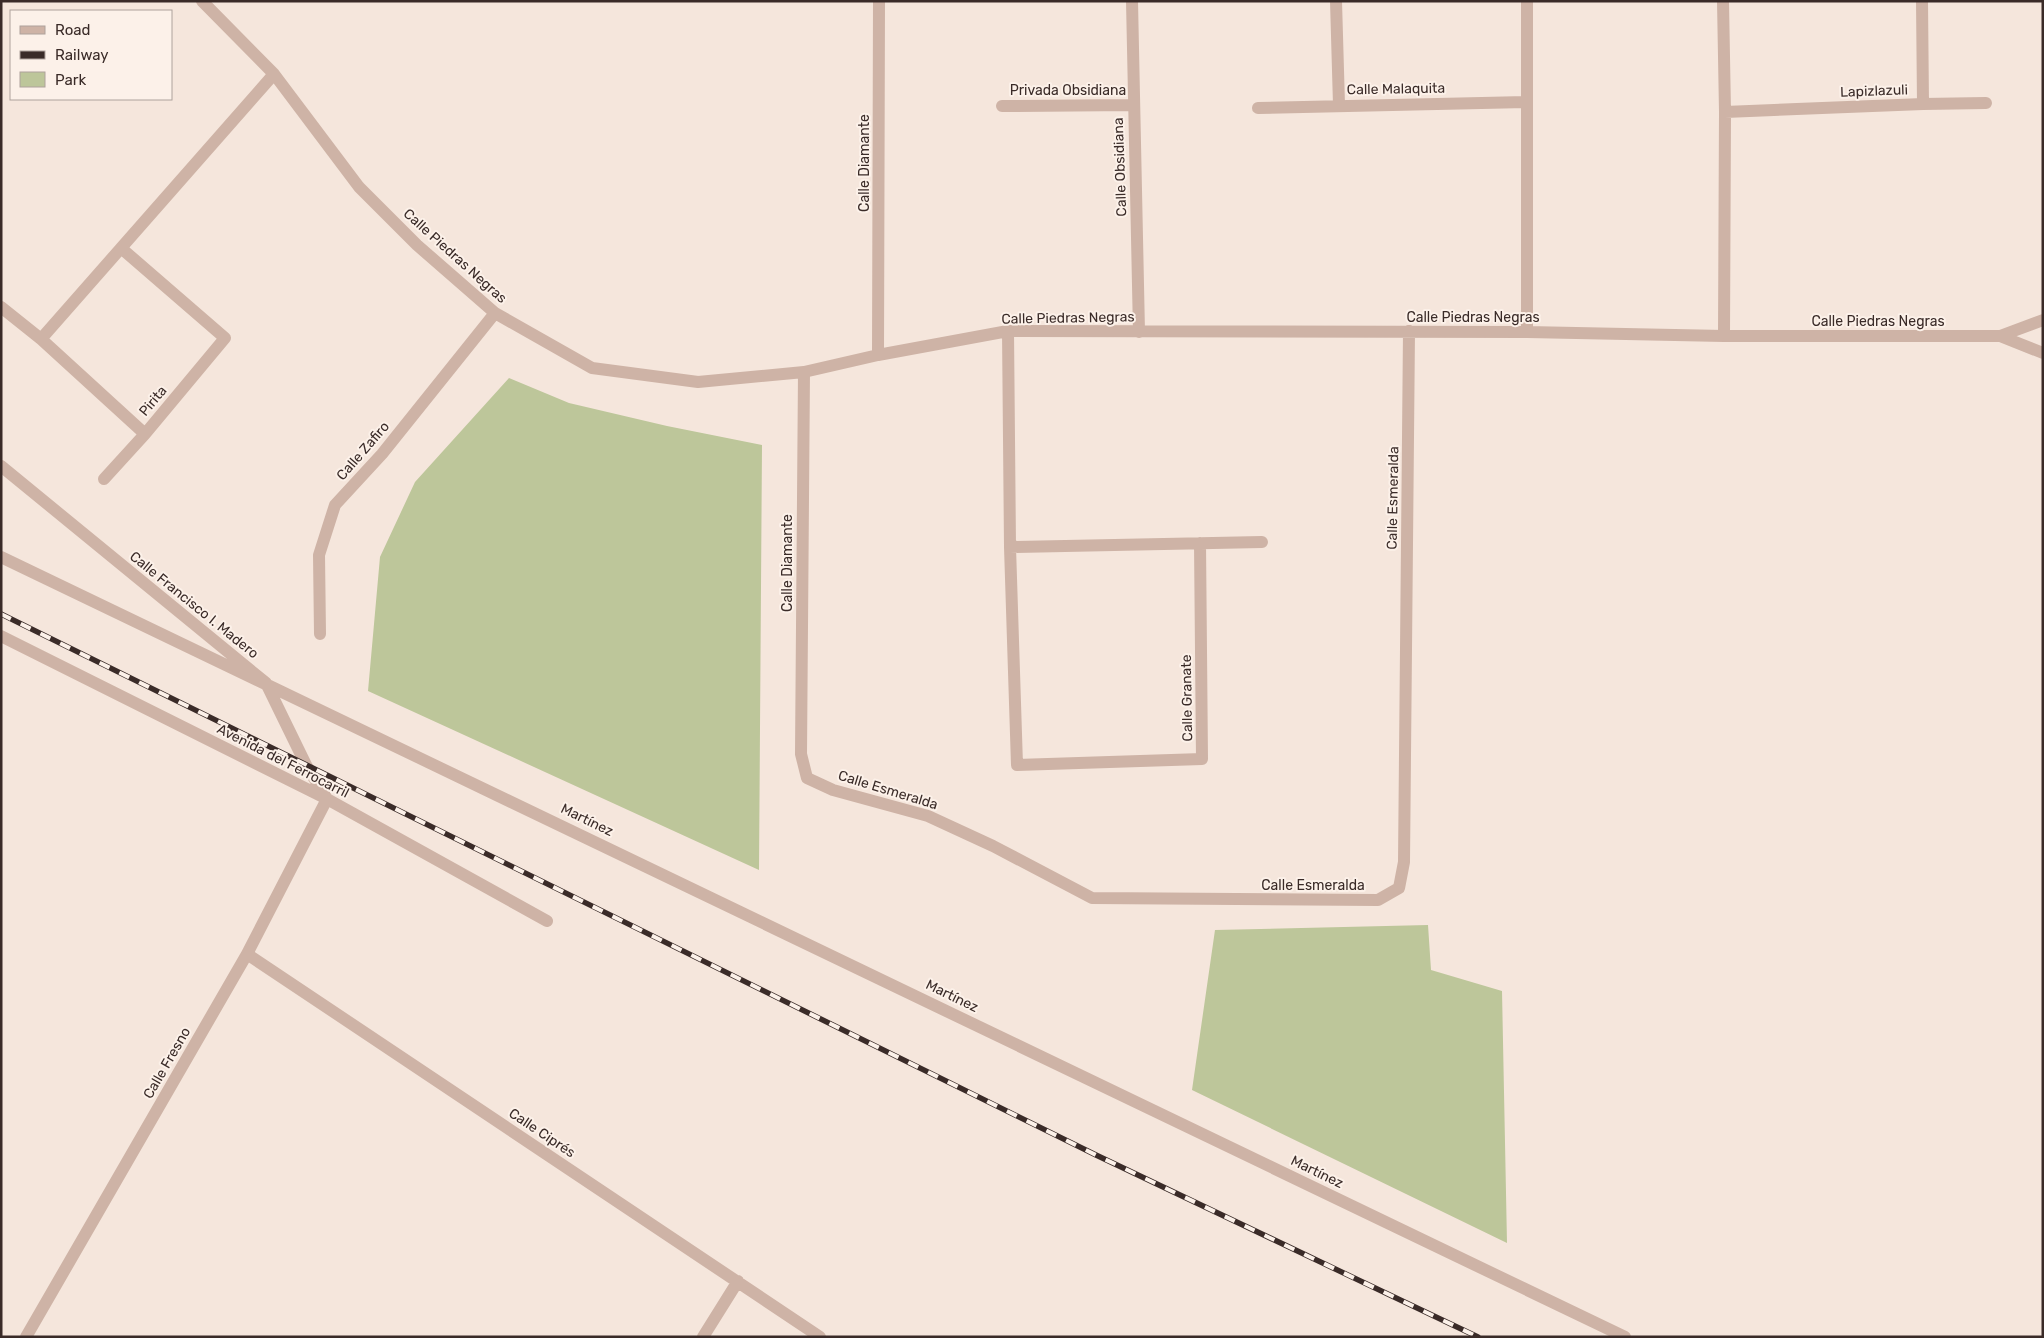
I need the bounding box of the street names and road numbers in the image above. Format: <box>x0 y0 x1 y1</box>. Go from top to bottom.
street label: Calle Malaquita <box>1347 80 1445 98</box>
street label: Lapizlazuli <box>1840 81 1908 101</box>
street label: Privada Obsidiana <box>1010 82 1126 99</box>
street label: Calle Diamante <box>856 114 873 212</box>
street label: Calle Obsidiana <box>1110 117 1130 217</box>
street label: Calle Piedras Negras <box>400 205 510 307</box>
street label: Calle Piedras Negras <box>1001 308 1135 328</box>
street label: Calle Piedras Negras <box>1406 309 1540 326</box>
street label: Calle Piedras Negras <box>1811 313 1945 330</box>
street label: Pirita <box>135 382 171 420</box>
street label: Calle Zafiro <box>333 418 393 484</box>
street label: Calle Esmeralda <box>1384 446 1402 550</box>
street label: Calle Diamante <box>779 514 796 612</box>
street label: Calle Francisco I. Madero <box>126 548 262 662</box>
street label: Calle Granate <box>1178 654 1196 742</box>
street label: Avenida del Ferrocarril <box>214 720 352 802</box>
street label: Calle Esmeralda <box>836 767 940 813</box>
street label: Martínez <box>558 800 616 840</box>
street label: Calle Esmeralda <box>1261 877 1365 894</box>
street label: Martínez <box>923 976 981 1016</box>
street label: Calle Fresno <box>140 1024 194 1102</box>
street label: Calle Ciprés <box>506 1105 578 1161</box>
street label: Martínez <box>1288 1152 1346 1192</box>

